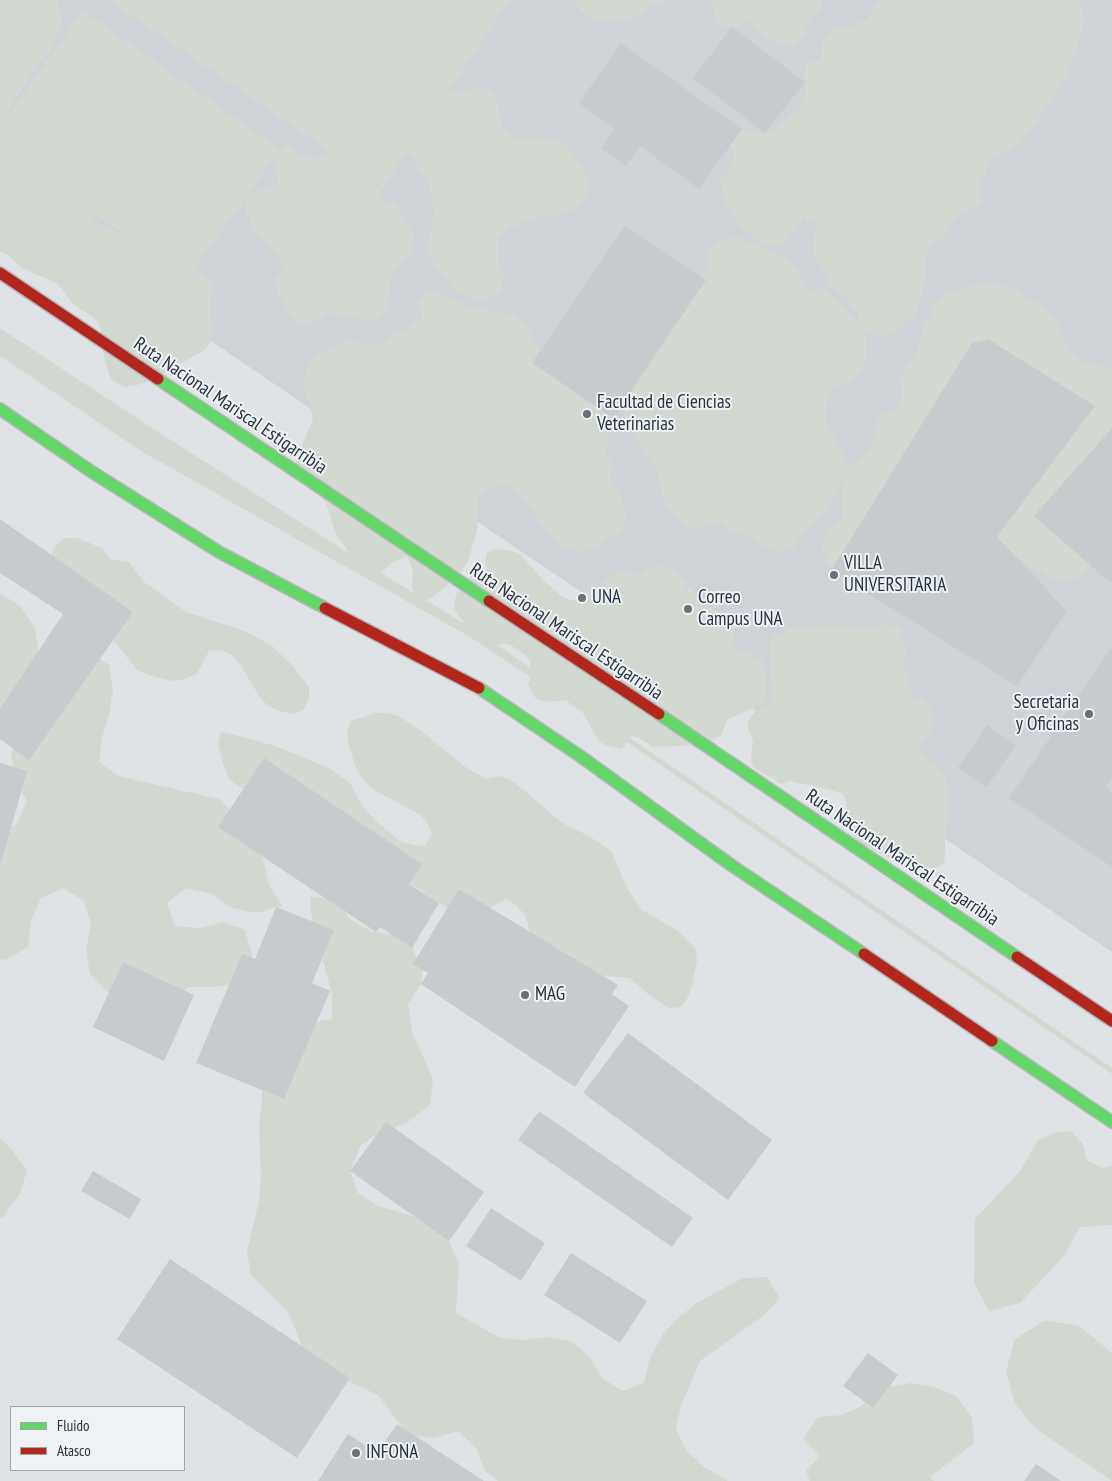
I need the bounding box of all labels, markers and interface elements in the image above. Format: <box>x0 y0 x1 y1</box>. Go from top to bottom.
street label: Ruta Nacional Mariscal Estigarribia <box>129 333 331 479</box>
place label: Facultad de Ciencias Veterinarias <box>597 392 731 436</box>
marker: Facultad de Ciencias Veterinarias <box>581 408 593 420</box>
place label: VILLA UNIVERSITARIA <box>844 553 946 597</box>
street label: Ruta Nacional Mariscal Estigarribia <box>465 559 667 705</box>
marker: VILLA UNIVERSITARIA <box>828 569 840 581</box>
place label: UNA <box>592 587 621 609</box>
place label: Correo Campus UNA <box>698 587 782 631</box>
marker: UNA <box>576 592 588 604</box>
marker: Correo Campus UNA <box>682 603 694 615</box>
place label: Secretaria y Oficinas <box>1014 692 1079 736</box>
marker: Secretaria y Oficinas <box>1083 708 1095 720</box>
street label: Ruta Nacional Mariscal Estigarribia <box>801 785 1003 931</box>
place label: MAG <box>535 984 565 1006</box>
marker: MAG <box>519 989 531 1001</box>
legend <box>10 1406 185 1471</box>
text: Fluido <box>57 1416 89 1435</box>
text: Atasco <box>57 1441 91 1460</box>
place label: INFONA <box>366 1442 418 1464</box>
marker: INFONA <box>350 1447 362 1459</box>

